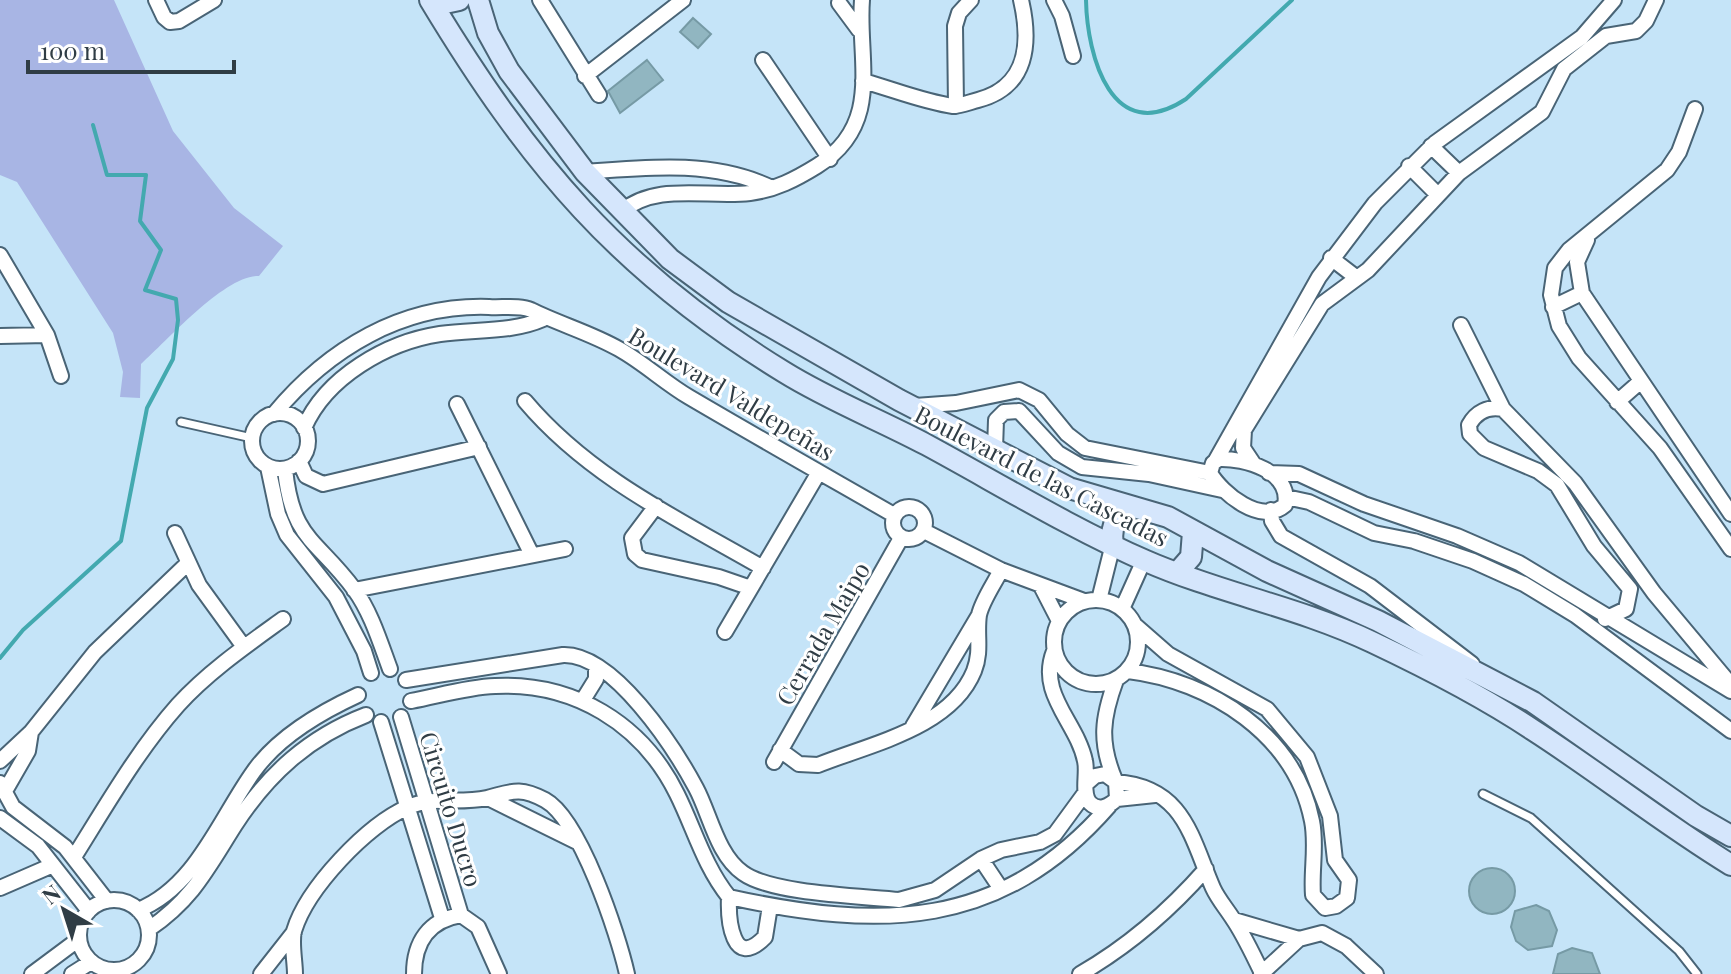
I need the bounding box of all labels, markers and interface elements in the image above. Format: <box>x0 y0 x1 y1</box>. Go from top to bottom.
scale bar <box>28 24 234 74</box>
text: 100 m <box>40 34 105 66</box>
street label: Boulevard Valdepeñas <box>623 319 841 467</box>
street label: Boulevard de las Cascadas <box>910 397 1174 553</box>
street label: Cerrada Maipo <box>768 556 876 710</box>
street label: Circuito Ducro <box>413 728 491 890</box>
north arrow <box>24 870 104 950</box>
text: N <box>35 877 66 910</box>

